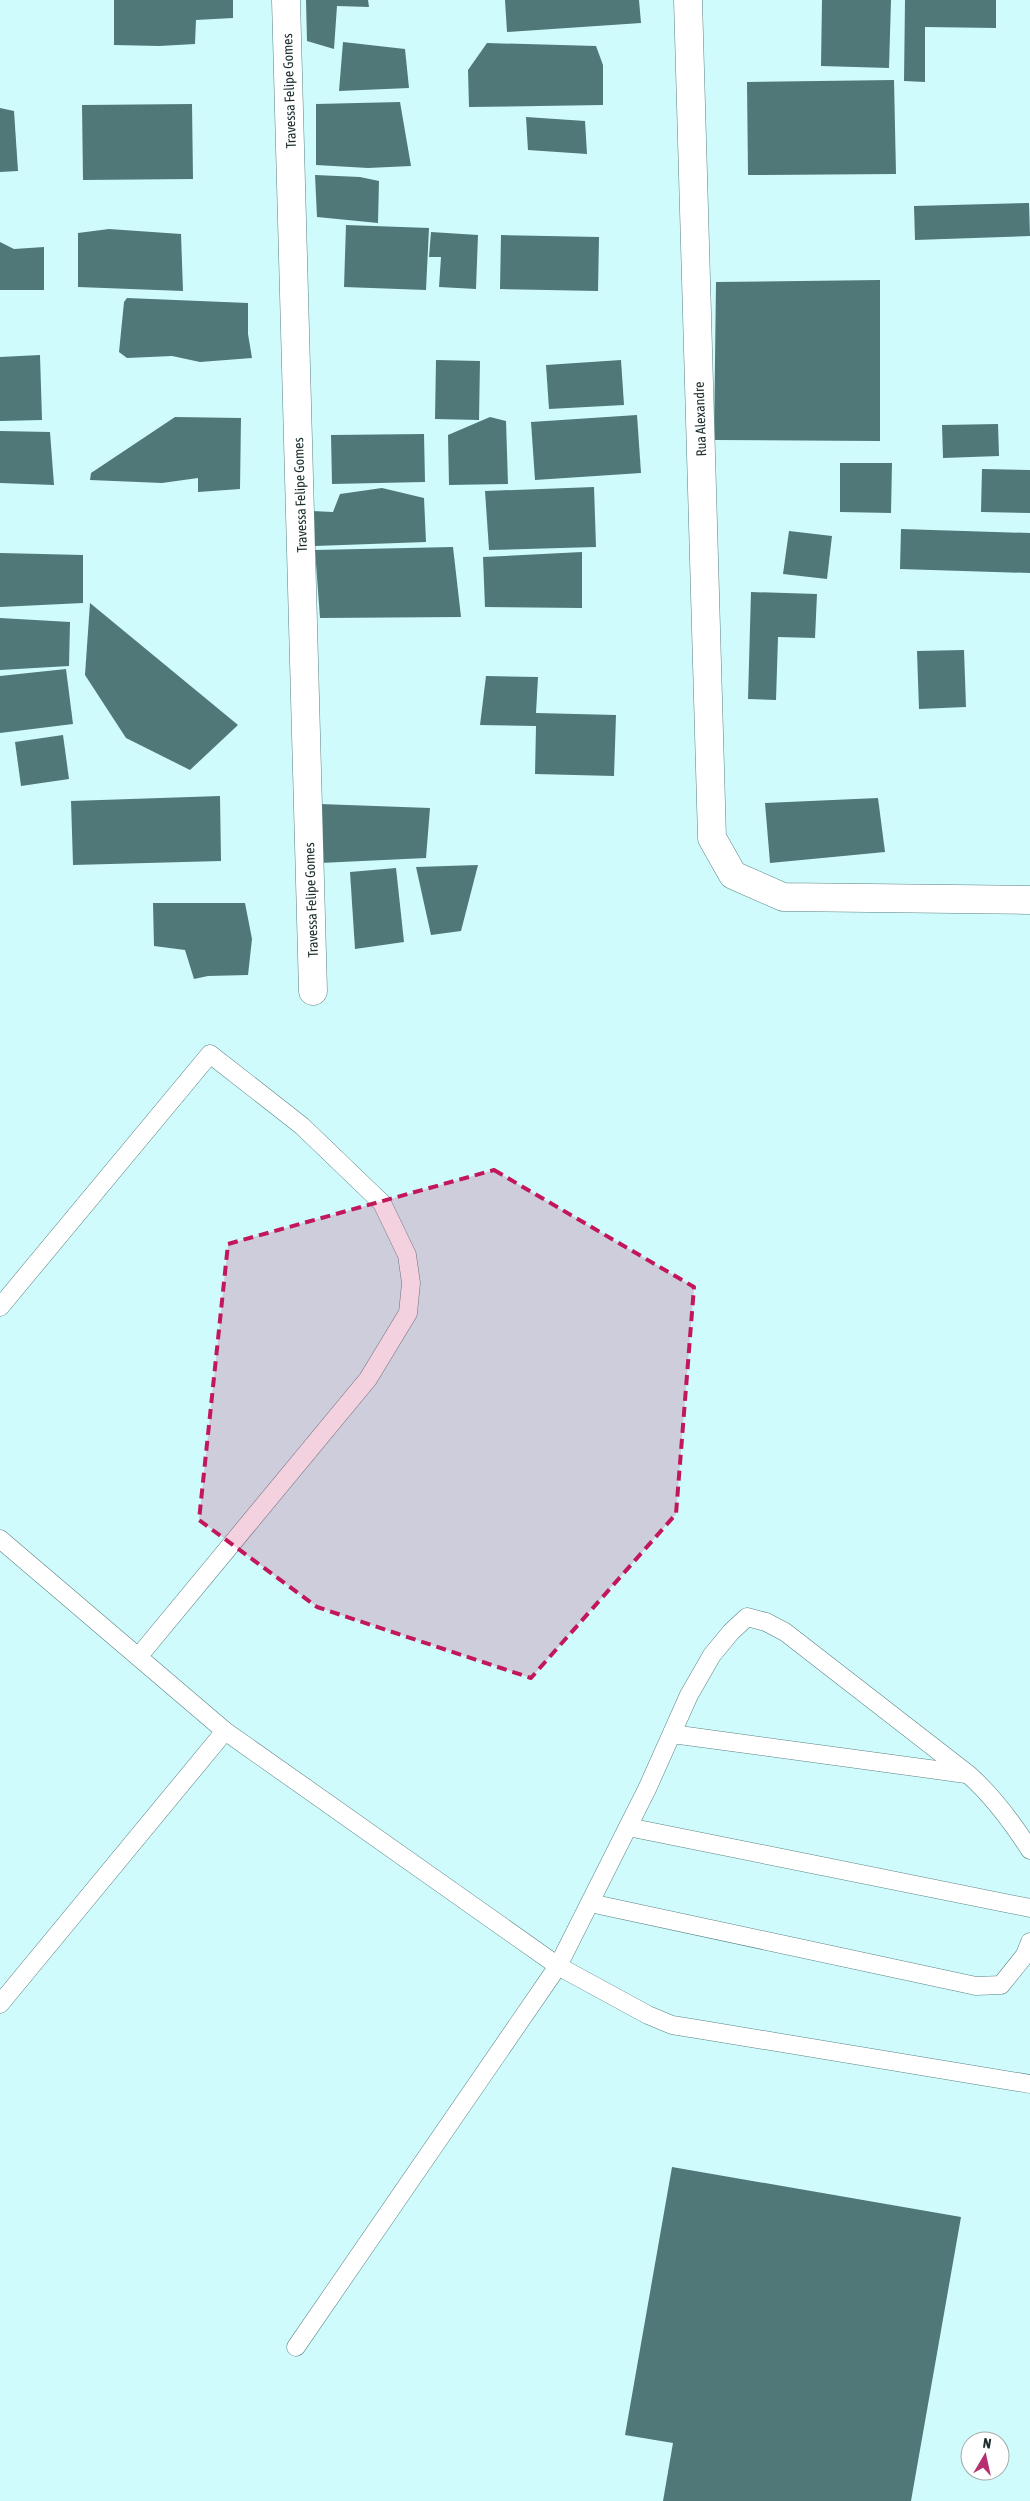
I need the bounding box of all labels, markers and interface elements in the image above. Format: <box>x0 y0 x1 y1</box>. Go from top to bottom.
street label: Travessa Felipe Gomes <box>279 33 299 149</box>
street label: Rua Alexandre <box>691 381 709 457</box>
street label: Travessa Felipe Gomes <box>290 437 310 553</box>
street label: Travessa Felipe Gomes <box>301 842 321 958</box>
north arrow <box>960 2431 1010 2481</box>
text: N <box>982 2435 992 2452</box>

